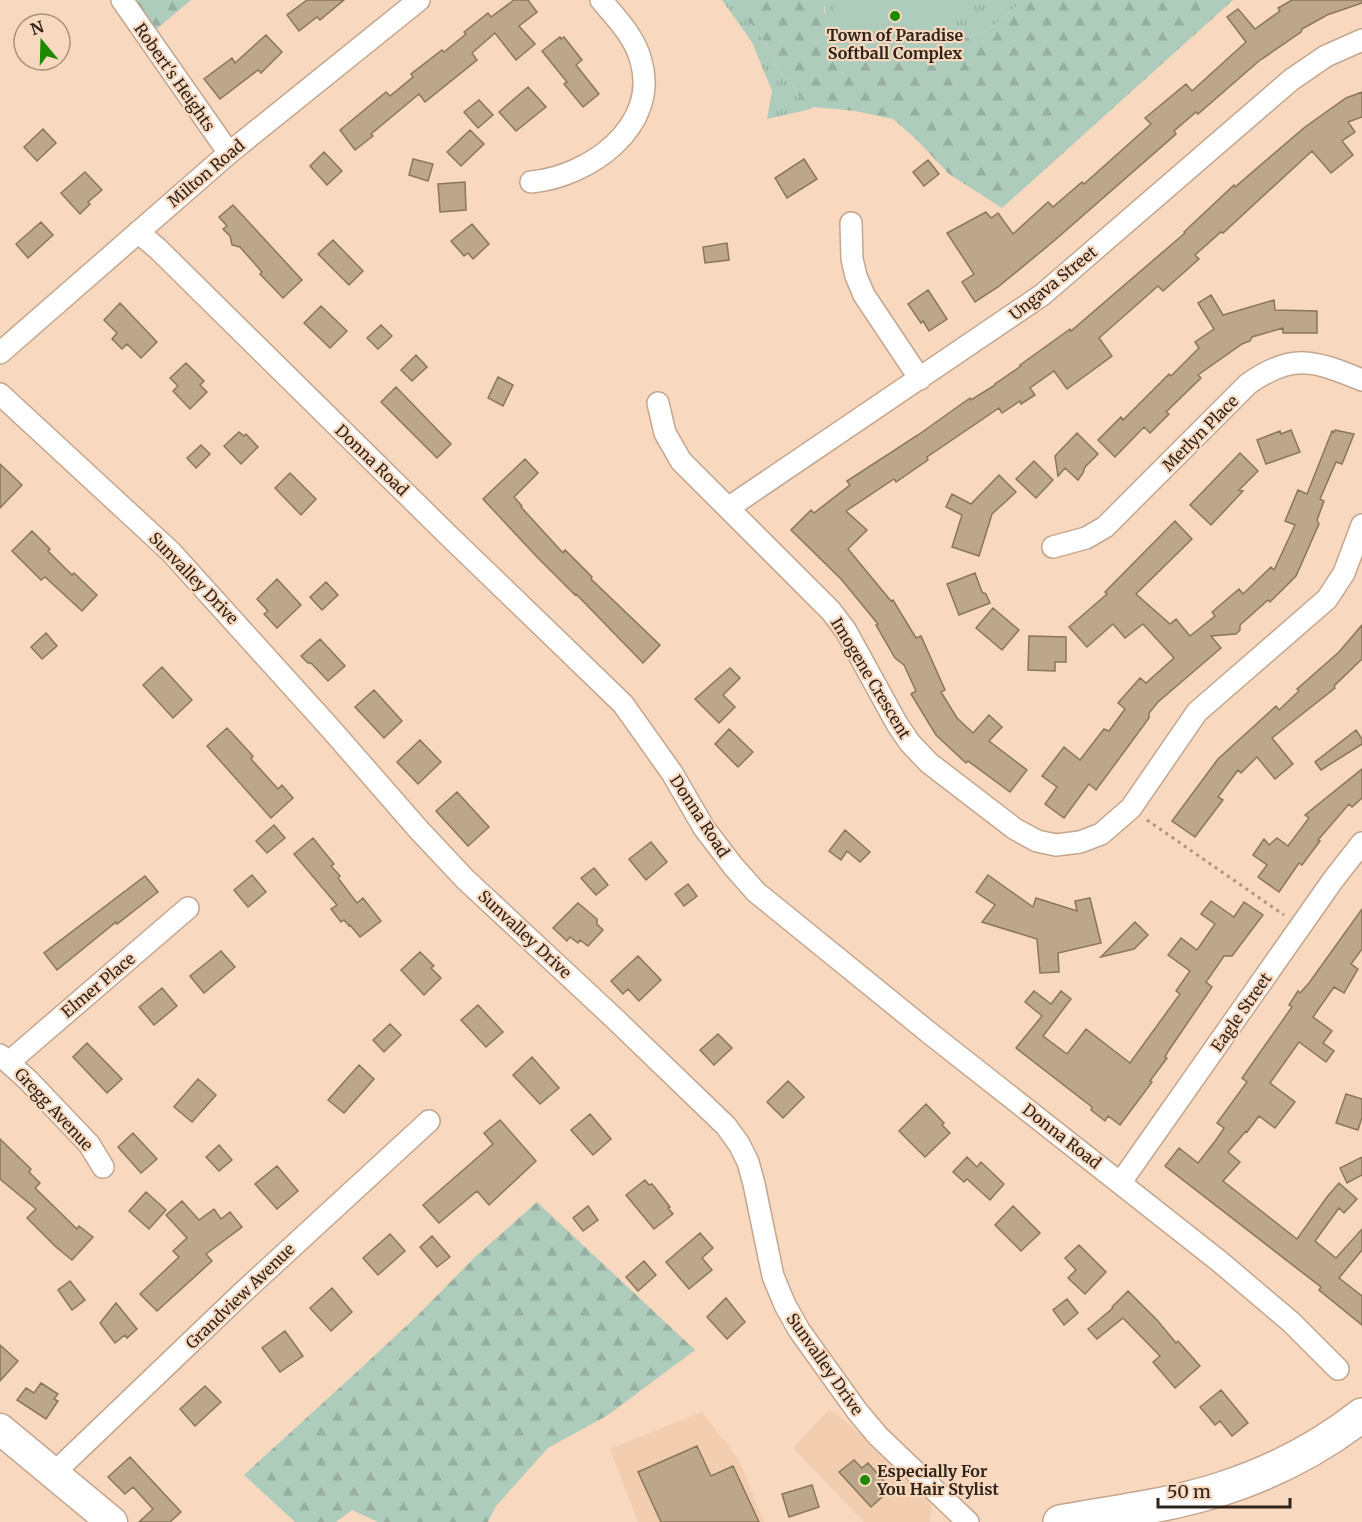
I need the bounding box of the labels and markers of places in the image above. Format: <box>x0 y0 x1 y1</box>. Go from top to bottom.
marker: Town of Paradise Softball Complex <box>888 9 902 23</box>
place label: Town of Paradise Softball Complex <box>827 25 964 63</box>
place label: Especially For You Hair Stylist <box>876 1461 999 1499</box>
marker: Especially For You Hair Stylist <box>858 1473 872 1487</box>

